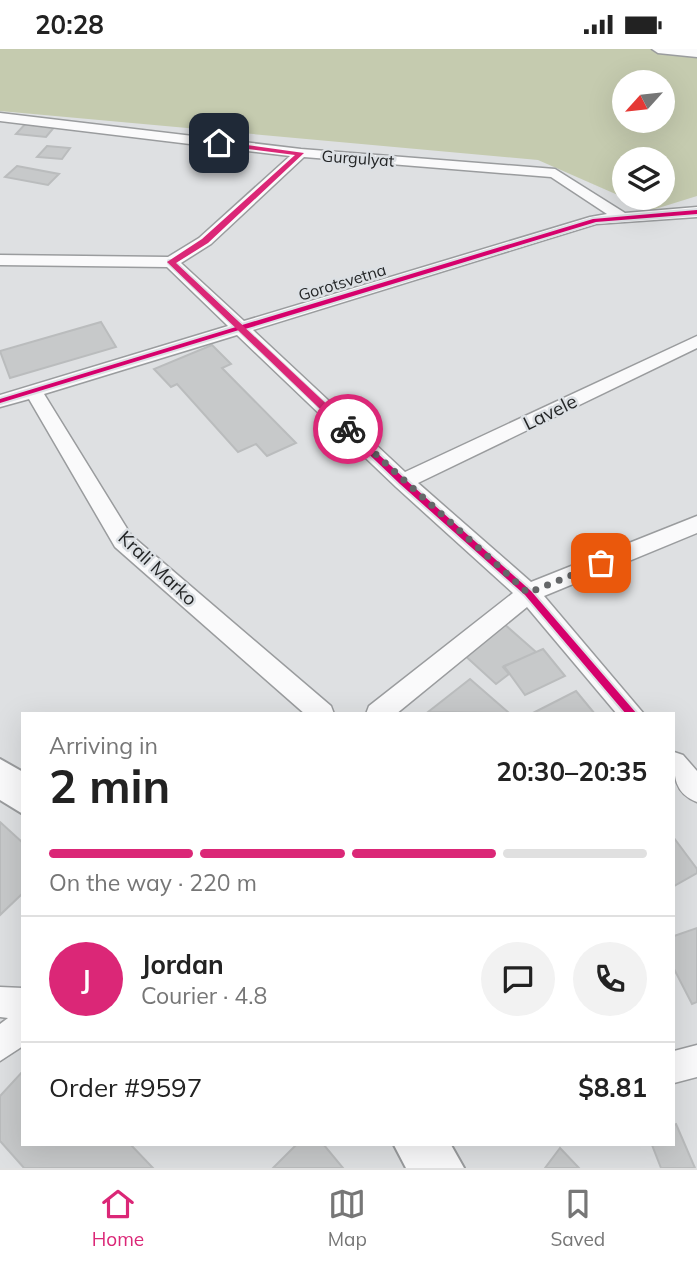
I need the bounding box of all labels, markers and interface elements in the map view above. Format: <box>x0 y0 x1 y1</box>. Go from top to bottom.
text: 20:28 <box>35 8 104 41</box>
north arrow <box>612 70 676 133</box>
map controls <box>612 70 675 210</box>
pin <box>189 113 249 173</box>
icon: home <box>200 124 238 162</box>
street label: Gurgulyat <box>321 145 395 171</box>
button: layers <box>612 147 675 210</box>
street label: Gorotsvetna <box>296 259 388 305</box>
street label: Lavele <box>519 389 581 435</box>
courier <box>313 394 383 464</box>
icon: bike <box>329 410 367 448</box>
street label: Krali Marko <box>114 525 202 611</box>
pin <box>571 533 631 593</box>
icon: bag <box>582 544 620 582</box>
text: Arriving in <box>49 731 158 760</box>
text: 20:30–20:35 <box>496 755 647 788</box>
text: 2 min <box>49 757 170 815</box>
text: On the way · 220 m <box>49 868 257 897</box>
button: chat <box>481 942 555 1016</box>
button: phone <box>573 942 647 1016</box>
text: Jordan <box>141 948 224 981</box>
text: J <box>81 963 91 996</box>
text: Courier · 4.8 <box>141 981 267 1010</box>
text: Order #9597 <box>49 1071 202 1104</box>
text: $8.81 <box>578 1071 647 1104</box>
tab: Home <box>92 1185 144 1251</box>
tab: Map <box>328 1185 367 1251</box>
tab: Saved <box>550 1185 605 1251</box>

